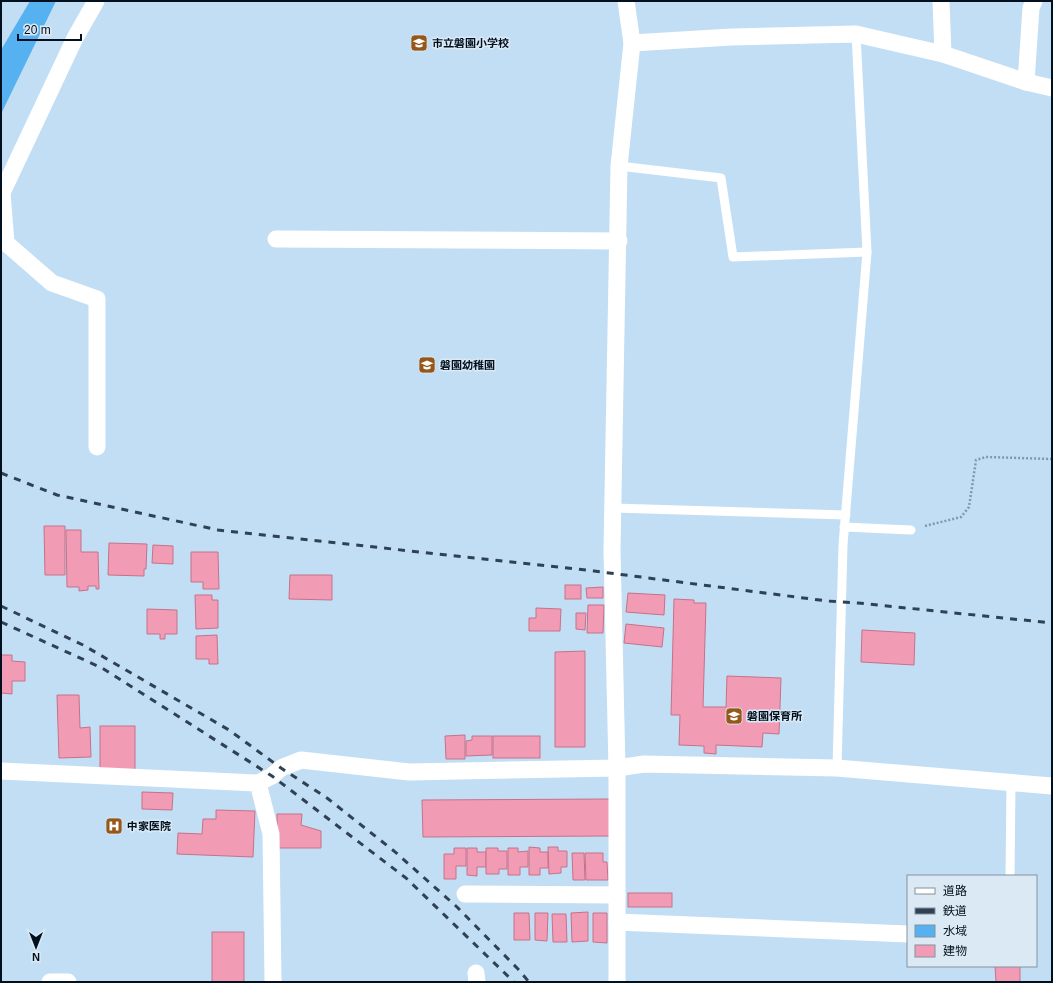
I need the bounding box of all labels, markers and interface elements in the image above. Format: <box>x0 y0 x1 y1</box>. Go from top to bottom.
scale bar <box>18 16 81 42</box>
text: 20 m <box>24 23 51 37</box>
school or university icon: 市立磐園小学校 <box>409 33 429 53</box>
place label: 市立磐園小学校 <box>432 37 509 49</box>
school or university icon: 磐園幼稚園 <box>417 355 437 375</box>
place label: 磐園幼稚園 <box>440 359 495 371</box>
school or university icon: 磐園保育所 <box>724 706 744 726</box>
place label: 磐園保育所 <box>747 710 802 722</box>
hospital icon: 中家医院 <box>104 816 124 836</box>
place label: 中家医院 <box>127 820 171 832</box>
legend <box>907 875 1037 967</box>
text: 道路 <box>943 884 967 898</box>
text: 鉄道 <box>943 904 967 918</box>
text: 水域 <box>943 924 967 938</box>
north arrow <box>16 927 56 967</box>
text: 建物 <box>943 944 967 958</box>
text: N <box>32 951 40 963</box>

